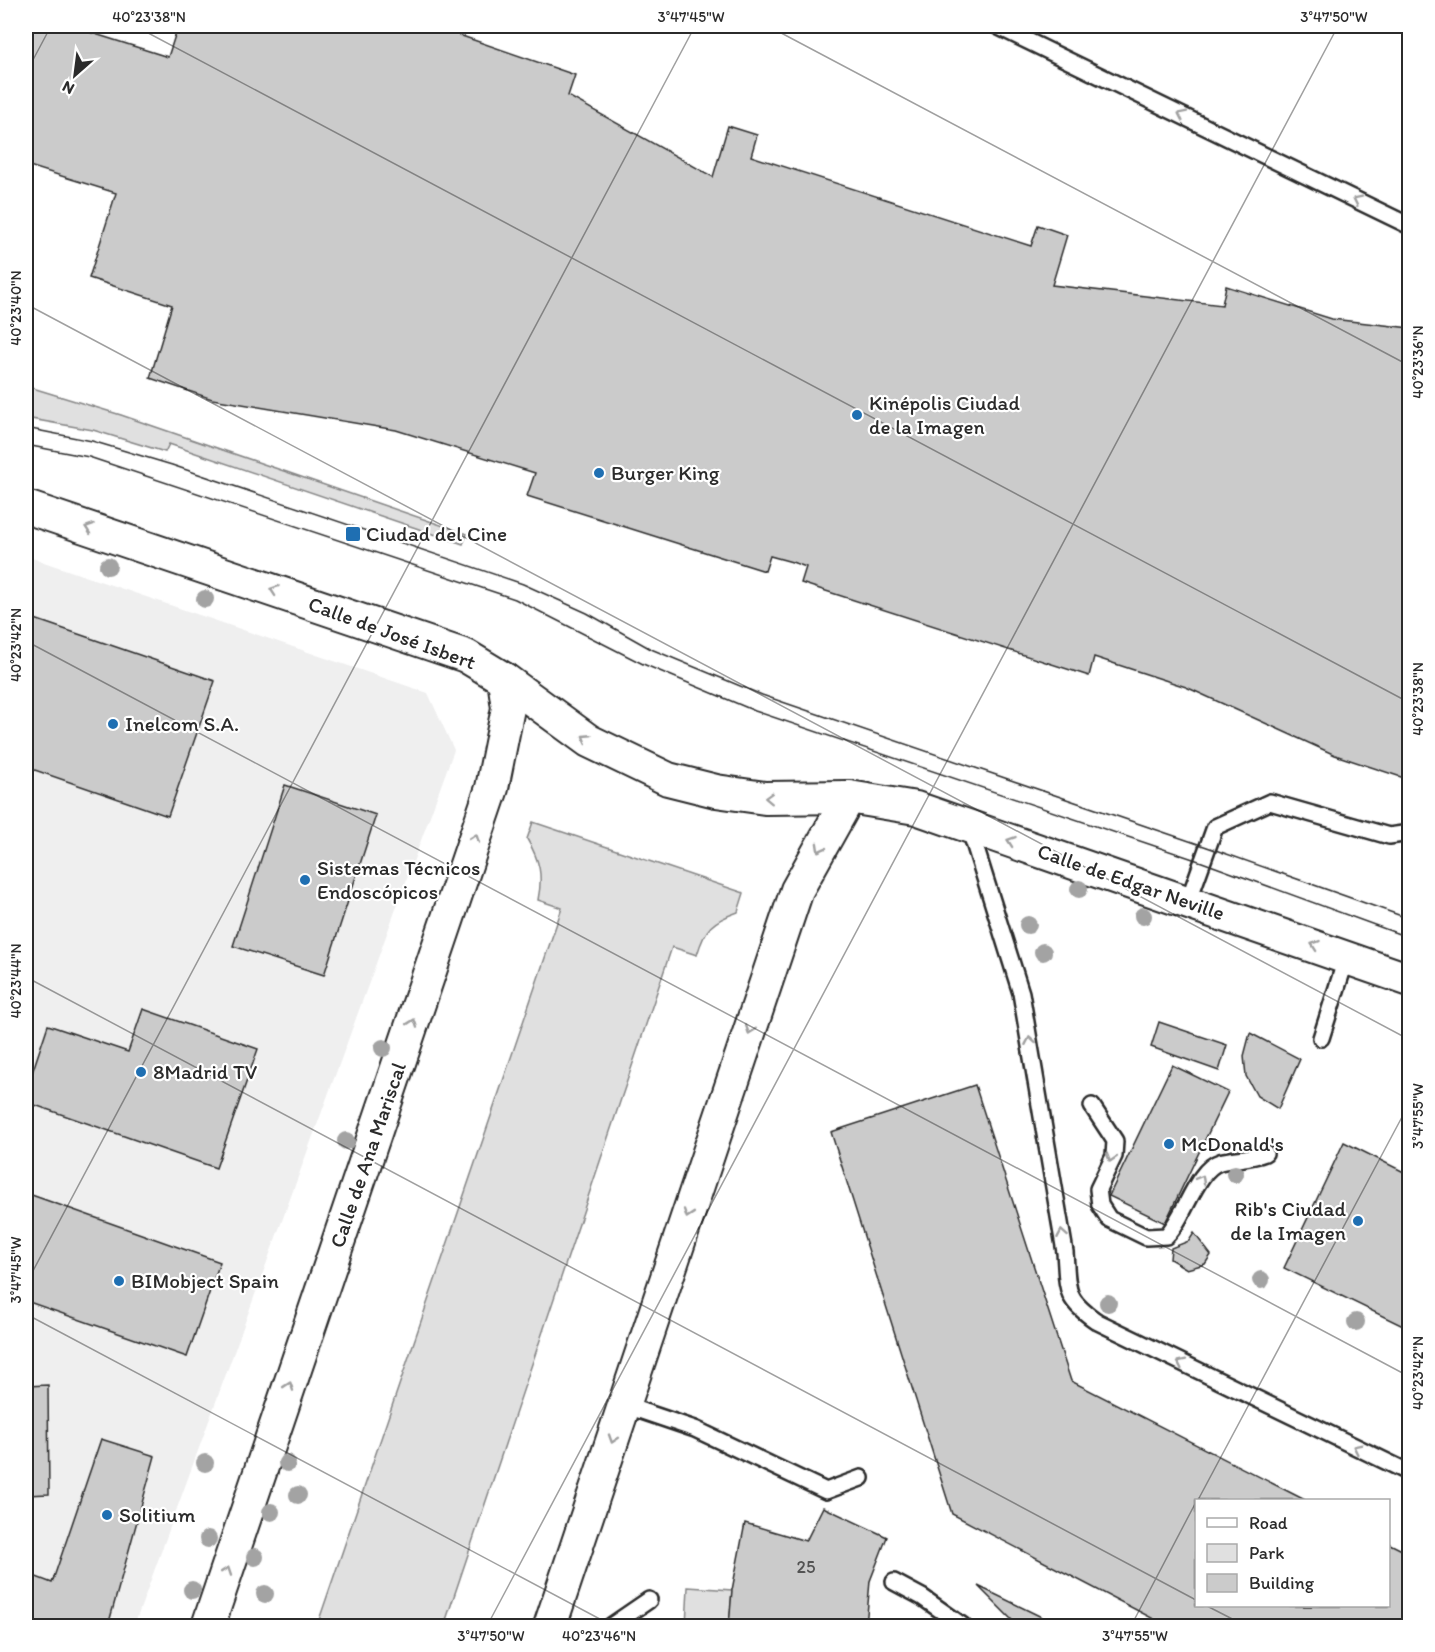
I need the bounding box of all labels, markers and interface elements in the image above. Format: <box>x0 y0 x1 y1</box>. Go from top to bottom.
text: 40°23'38"N <box>112 8 186 26</box>
text: 3°47'45"W <box>657 8 725 26</box>
text: 3°47'50"W <box>1300 8 1368 26</box>
north arrow <box>45 45 105 105</box>
text: N <box>59 77 77 99</box>
one-way arrow <box>1177 111 1188 123</box>
one-way arrow <box>1352 196 1363 208</box>
text: 40°23'40"N <box>7 270 25 346</box>
text: 40°23'36"N <box>1409 325 1427 399</box>
place label: Kinépolis Ciudad de la Imagen <box>869 390 1021 439</box>
marker: Kinépolis Ciudad de la Imagen <box>850 408 864 422</box>
place label: Burger King <box>611 460 720 485</box>
marker: Burger King <box>592 466 606 480</box>
place label: Ciudad del Cine <box>366 521 507 546</box>
one-way arrow <box>84 523 95 535</box>
marker: Ciudad del Cine <box>344 525 362 543</box>
one-way arrow <box>269 585 280 598</box>
street label: Calle de José Isbert <box>305 591 479 674</box>
text: 40°23'42"N <box>7 608 25 682</box>
text: 40°23'38"N <box>1409 662 1427 736</box>
place label: Inelcom S.A. <box>125 711 239 736</box>
marker: Inelcom S.A. <box>106 717 120 731</box>
one-way arrow <box>582 734 593 745</box>
one-way arrow <box>765 791 774 804</box>
one-way arrow <box>468 833 481 844</box>
one-way arrow <box>1007 836 1017 848</box>
street label: Calle de Edgar Neville <box>1034 838 1228 925</box>
one-way arrow <box>816 842 827 852</box>
place label: Sistemas Técnicos Endoscópicos <box>317 855 480 904</box>
marker: Sistemas Técnicos Endoscópicos <box>298 873 312 887</box>
one-way arrow <box>1310 940 1321 953</box>
text: 40°23'44"N <box>7 943 25 1019</box>
one-way arrow <box>405 1018 418 1029</box>
one-way arrow <box>745 1024 757 1034</box>
one-way arrow <box>1024 1037 1036 1046</box>
place label: 8Madrid TV <box>153 1059 258 1084</box>
street label: Calle de Ana Mariscal <box>324 1059 411 1251</box>
marker: 8Madrid TV <box>134 1065 148 1079</box>
text: 3°47'55"W <box>1409 1083 1427 1149</box>
place label: McDonald's <box>1181 1131 1284 1156</box>
marker: McDonald's <box>1162 1137 1176 1151</box>
one-way arrow <box>1106 1152 1118 1163</box>
one-way arrow <box>1194 1175 1205 1185</box>
place label: Rib's Ciudad de la Imagen <box>1230 1196 1346 1245</box>
one-way arrow <box>683 1208 696 1219</box>
marker: Rib's Ciudad de la Imagen <box>1351 1214 1365 1228</box>
one-way arrow <box>1056 1229 1069 1239</box>
text: 3°47'45"W <box>7 1236 25 1304</box>
place label: BIMobject Spain <box>131 1268 279 1293</box>
marker: BIMobject Spain <box>112 1274 126 1288</box>
text: 40°23'42"N <box>1409 1336 1427 1410</box>
one-way arrow <box>1177 1358 1188 1370</box>
one-way arrow <box>282 1381 295 1392</box>
one-way arrow <box>607 1433 620 1444</box>
one-way arrow <box>1352 1443 1363 1455</box>
legend <box>1195 1499 1390 1607</box>
place label: Solitium <box>119 1502 196 1527</box>
marker: Solitium <box>100 1508 114 1522</box>
text: Road <box>1249 1512 1288 1534</box>
text: Park <box>1249 1542 1284 1564</box>
house number: 25 <box>797 1556 815 1578</box>
one-way arrow <box>219 1566 232 1577</box>
text: Building <box>1249 1572 1315 1594</box>
text: 3°47'50"W <box>457 1627 525 1645</box>
text: 40°23'46"N <box>562 1627 636 1645</box>
text: 3°47'55"W <box>1102 1627 1168 1645</box>

